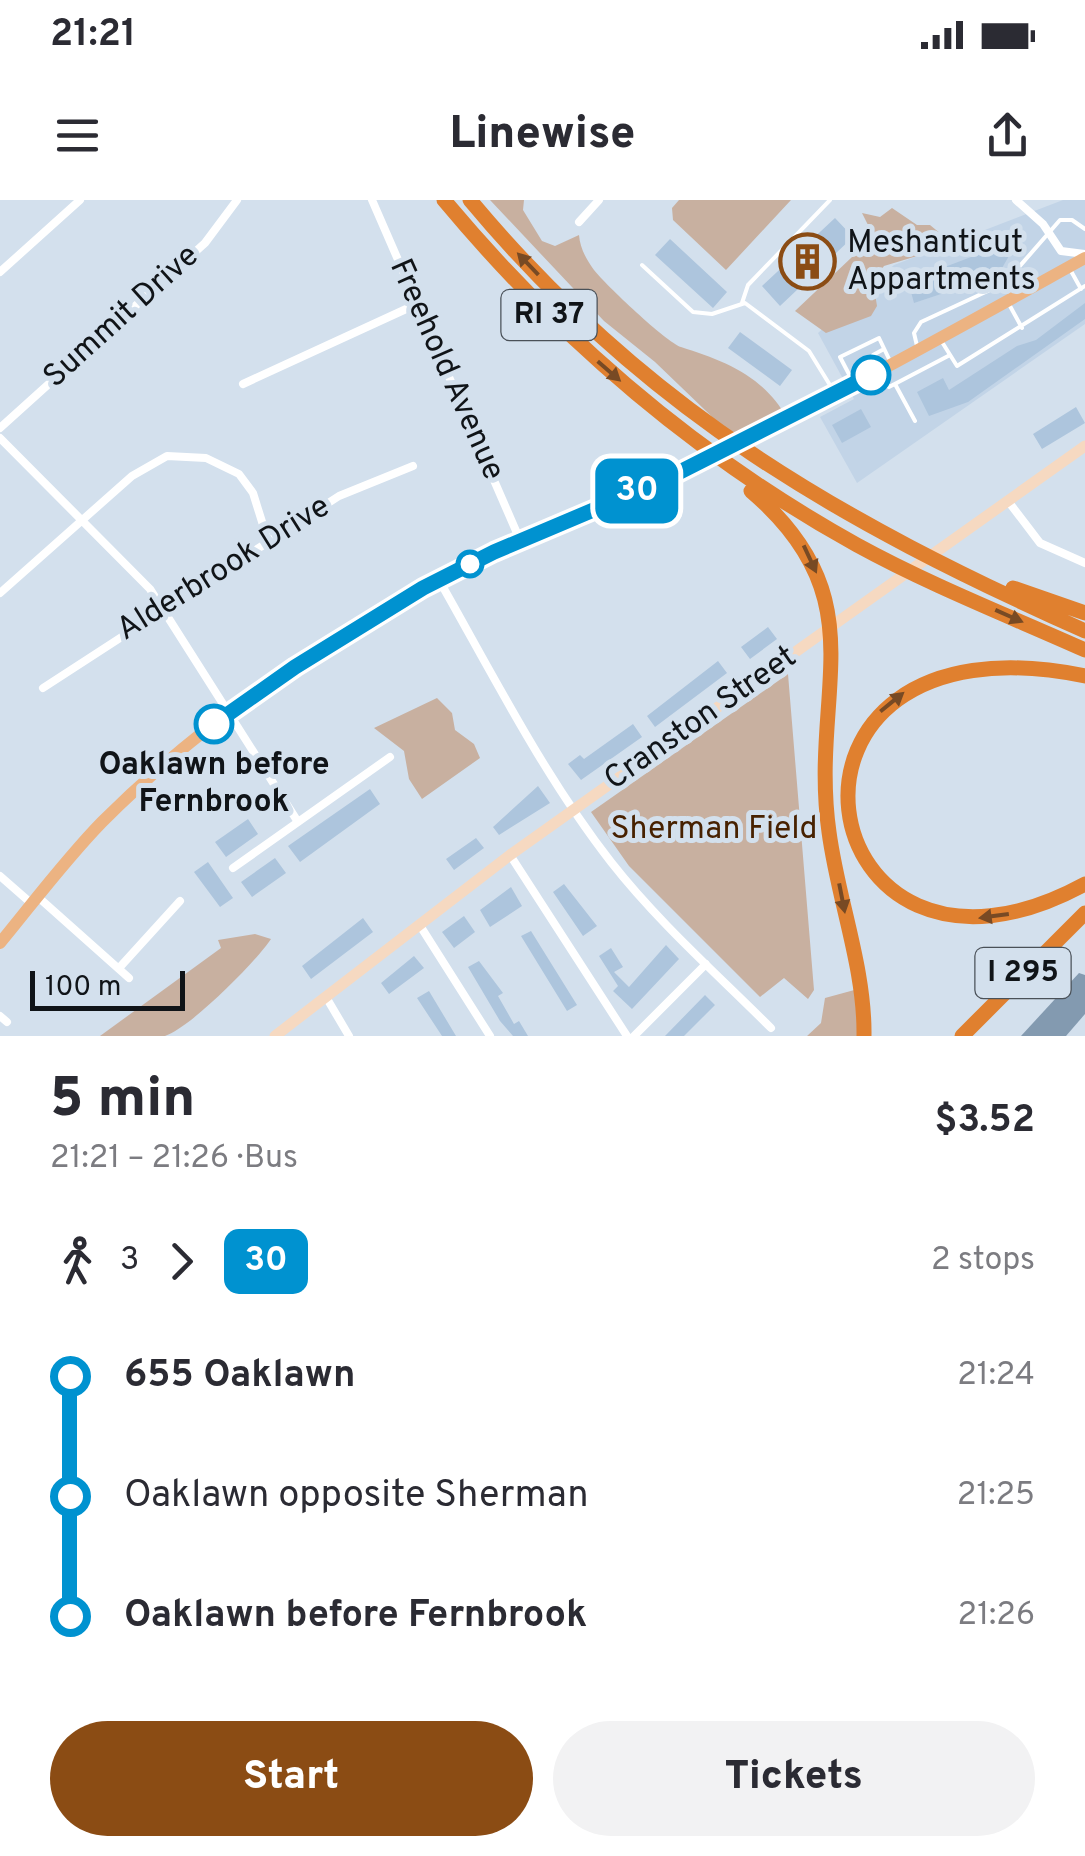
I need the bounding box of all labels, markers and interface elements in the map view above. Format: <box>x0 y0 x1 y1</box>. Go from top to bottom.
text: 21:21 <box>50 11 136 60</box>
text: Linewise <box>450 107 635 164</box>
icon: menu <box>50 108 105 163</box>
icon: share <box>980 108 1035 163</box>
place label: Meshanticut Appartments <box>847 224 1036 301</box>
building icon: Meshanticut Appartments <box>778 232 838 292</box>
street label: Summit Drive <box>36 237 208 397</box>
one-way arrow <box>517 252 540 276</box>
street label: Freehold Avenue <box>379 253 513 487</box>
road number: RI 37 <box>502 290 596 340</box>
unlabelled marker <box>852 356 890 394</box>
one-way arrow <box>596 359 621 381</box>
line badge: 30 <box>592 458 682 524</box>
text: 30 <box>615 469 659 513</box>
street label: Alderbrook Drive <box>110 487 338 651</box>
one-way arrow <box>802 545 819 574</box>
unlabelled marker <box>457 551 483 577</box>
one-way arrow <box>994 608 1024 624</box>
street label: Cranston Street <box>597 638 805 800</box>
one-way arrow <box>879 692 904 713</box>
marker: Oaklawn before Fernbrook <box>195 705 233 743</box>
place label: Oaklawn before Fernbrook <box>98 746 330 823</box>
park label: Sherman Field <box>610 810 818 850</box>
one-way arrow <box>834 883 850 914</box>
one-way arrow <box>977 909 1009 925</box>
road number: I 295 <box>976 948 1070 998</box>
scale bar <box>30 966 185 1010</box>
text: 100 m <box>45 970 121 1006</box>
text: 5 min <box>50 1066 195 1136</box>
text: $3.52 <box>934 1097 1035 1146</box>
text: 21:21 – 21:26 · Bus <box>50 1139 298 1179</box>
icon: walk <box>50 1234 105 1289</box>
icon: forward <box>154 1234 209 1289</box>
text: 30 <box>244 1239 288 1283</box>
text: 3 <box>120 1241 139 1281</box>
text: 2 stops <box>931 1241 1035 1281</box>
text: 655 Oaklawn <box>124 1352 355 1401</box>
text: 21:24 <box>957 1356 1035 1396</box>
text: Oaklawn opposite Sherman <box>124 1472 589 1521</box>
text: 21:25 <box>957 1476 1035 1516</box>
text: Oaklawn before Fernbrook <box>124 1592 587 1641</box>
text: 21:26 <box>958 1596 1035 1636</box>
button: Start <box>50 1721 533 1836</box>
button: Tickets <box>553 1721 1035 1836</box>

